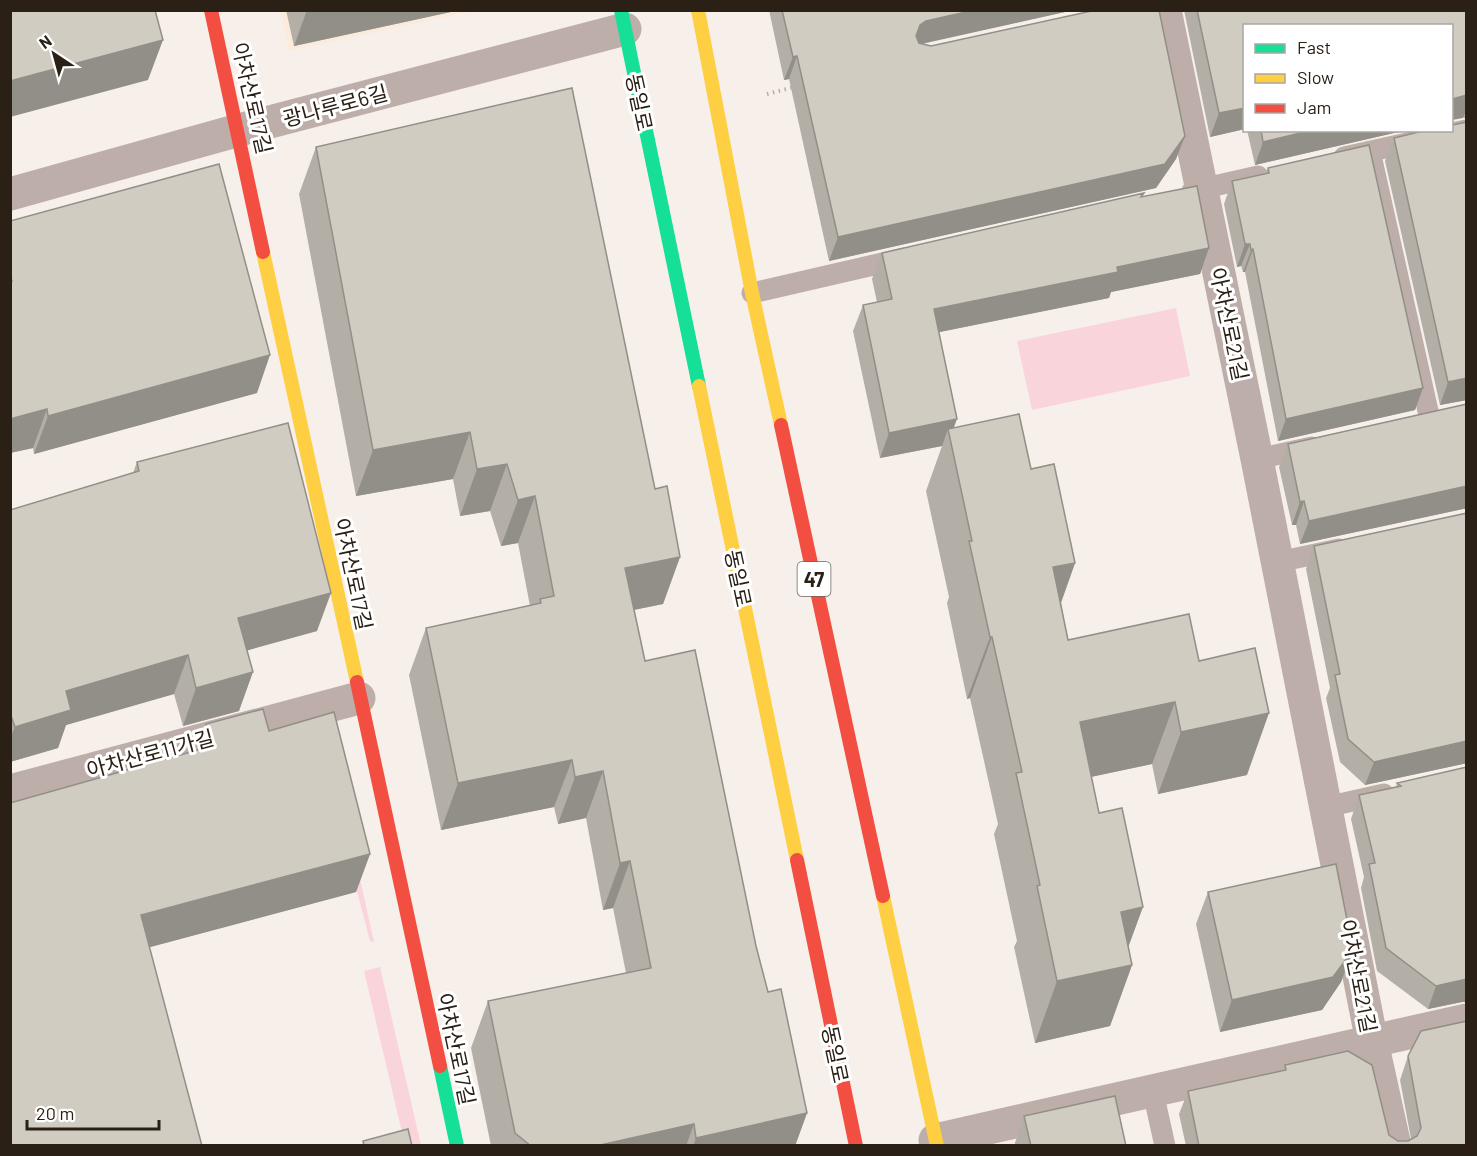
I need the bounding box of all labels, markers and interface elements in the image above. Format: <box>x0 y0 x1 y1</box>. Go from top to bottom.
north arrow <box>24 24 84 84</box>
legend <box>1243 24 1453 132</box>
text: N <box>35 31 55 52</box>
text: Fast <box>1297 36 1331 58</box>
street label: 아차산로17길 <box>228 40 278 156</box>
text: Slow <box>1297 66 1334 88</box>
street label: 동일로 <box>622 71 658 133</box>
street label: 광나루로6길 <box>280 79 390 131</box>
text: Jam <box>1297 96 1331 118</box>
street label: 아차산로21길 <box>1206 265 1254 383</box>
street label: 아차산로17길 <box>330 516 378 632</box>
street label: 동일로 <box>721 547 757 609</box>
road number: 47 <box>798 562 830 596</box>
street label: 아차산로11가길 <box>84 724 216 782</box>
street label: 아차산로21길 <box>1336 917 1382 1035</box>
street label: 아차산로17길 <box>433 991 481 1107</box>
street label: 동일로 <box>818 1023 854 1085</box>
scale bar <box>27 1093 159 1131</box>
text: 20 m <box>36 1102 74 1124</box>

